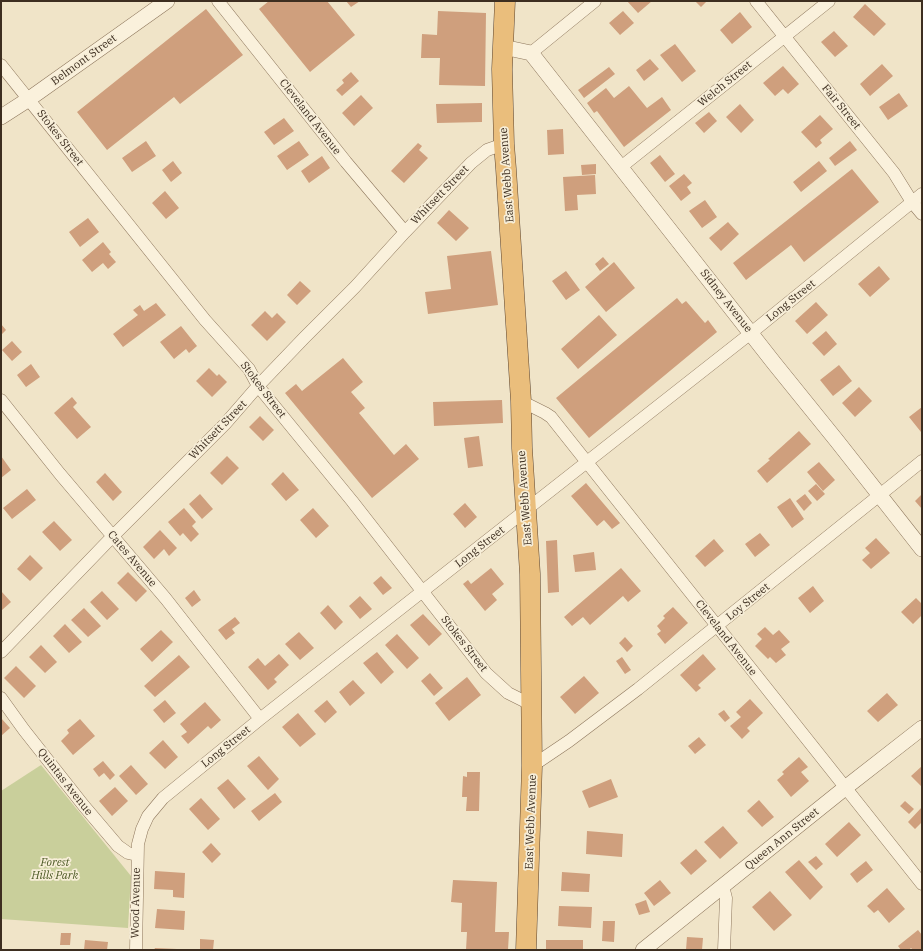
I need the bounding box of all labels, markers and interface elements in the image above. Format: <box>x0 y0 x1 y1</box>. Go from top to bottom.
street label: Belmont Street <box>49 32 119 88</box>
street label: Welch Street <box>695 58 755 110</box>
street label: Cleveland Avenue <box>276 77 344 157</box>
street label: Fair Street <box>819 82 863 132</box>
street label: Stokes Street <box>34 107 86 169</box>
street label: East Webb Avenue <box>497 127 517 223</box>
street label: Whitsett Street <box>408 163 472 227</box>
street label: Sidney Avenue <box>697 267 755 335</box>
street label: Long Street <box>764 277 818 325</box>
street label: Stokes Street <box>237 359 289 421</box>
street label: Whitsett Street <box>186 398 250 462</box>
street label: East Webb Avenue <box>515 450 535 546</box>
street label: Long Street <box>453 524 507 570</box>
street label: Cates Avenue <box>105 528 159 590</box>
street label: Loy Street <box>724 581 772 623</box>
street label: Cleveland Avenue <box>692 598 760 678</box>
street label: Stokes Street <box>438 613 490 675</box>
street label: Long Street <box>199 723 253 771</box>
street label: Quintas Avenue <box>35 746 95 818</box>
street label: East Webb Avenue <box>523 774 539 870</box>
street label: Queen Ann Street <box>742 805 822 873</box>
park label: Forest Hills Park <box>32 856 78 882</box>
street label: Wood Avenue <box>129 868 143 938</box>

